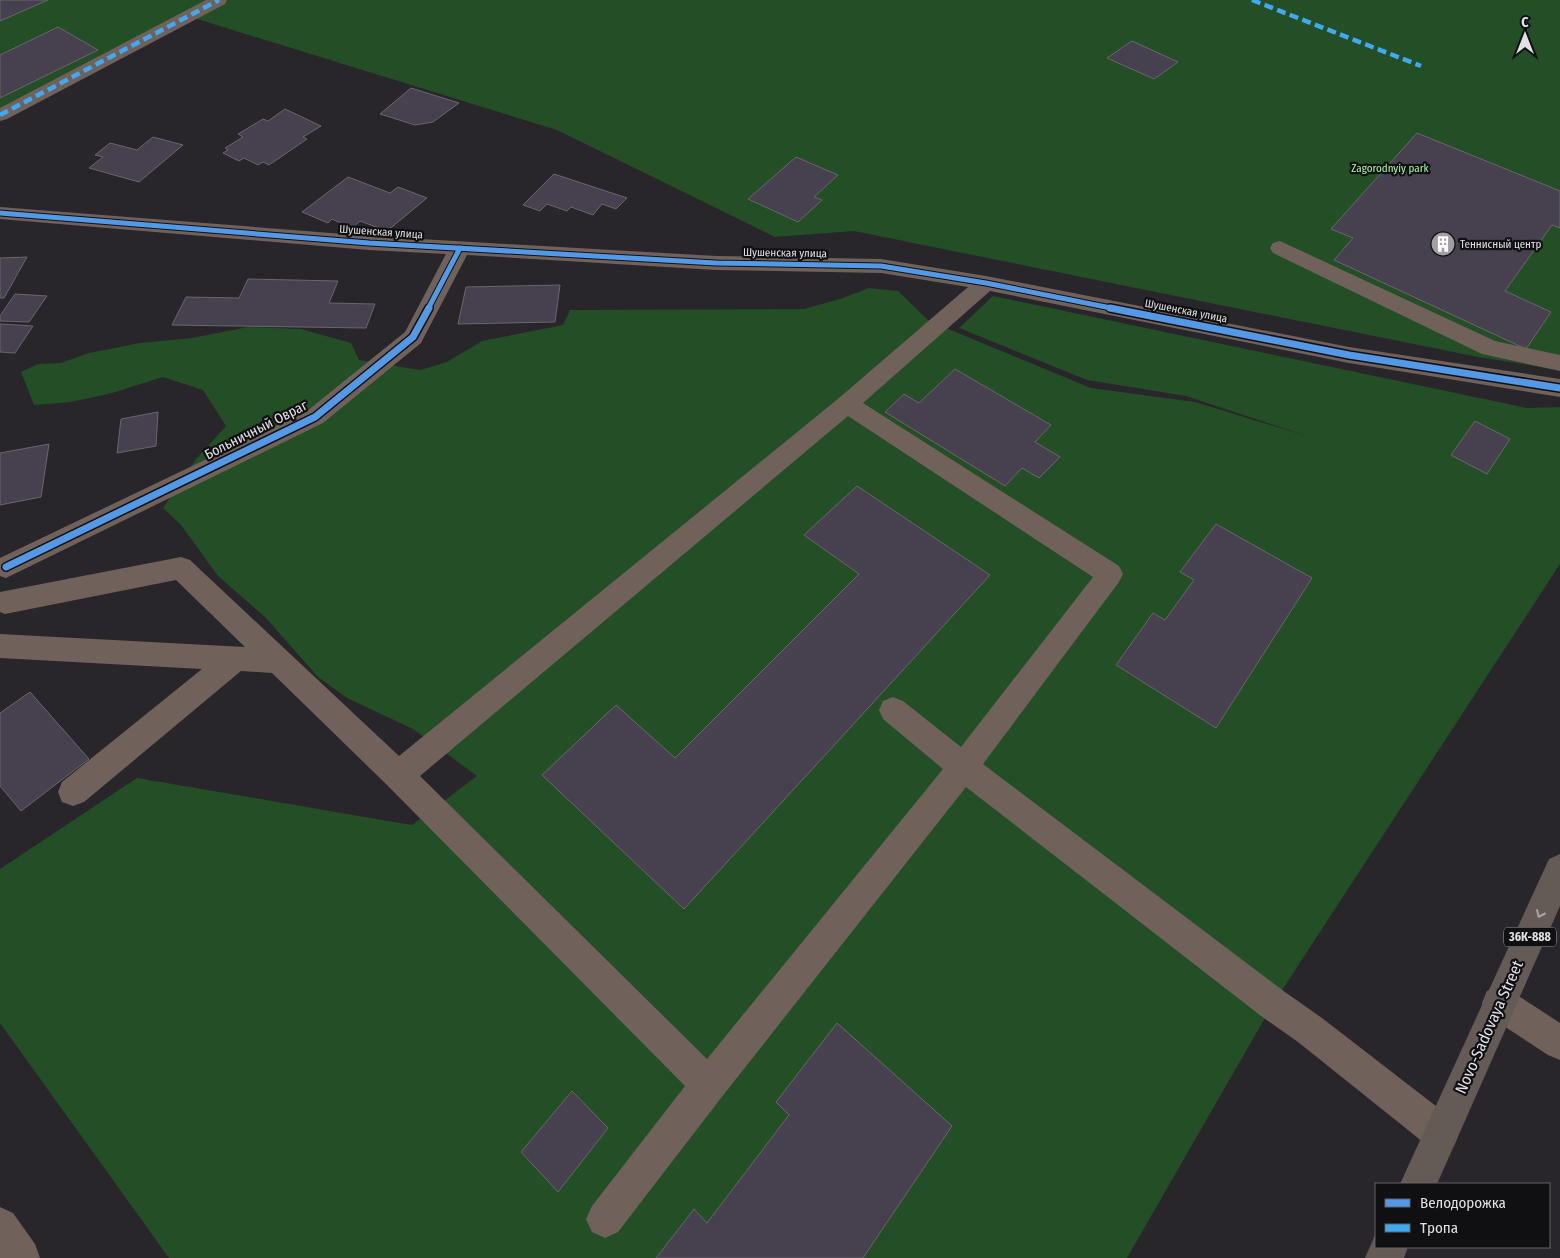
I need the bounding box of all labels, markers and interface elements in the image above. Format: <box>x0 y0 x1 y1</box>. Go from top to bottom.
north arrow <box>1500 10 1550 60</box>
text: С <box>1521 14 1529 31</box>
park label: Zagorodnyiy park <box>1351 162 1430 175</box>
street label: Шушенская улица <box>339 223 423 241</box>
building icon: Теннисный центр <box>1430 231 1456 257</box>
place label: Теннисный центр <box>1460 238 1541 251</box>
street label: Шушенская улица <box>743 246 827 260</box>
street label: Шушенская улица <box>1144 297 1228 325</box>
street label: Больничный Овраг <box>202 396 311 463</box>
one-way arrow <box>1535 909 1546 918</box>
road number: 36К-888 <box>1504 928 1556 946</box>
street label: Novo-Sadovaya Street <box>1451 957 1527 1097</box>
legend <box>1375 1183 1550 1248</box>
text: Велодорожка <box>1420 1194 1506 1212</box>
text: Тропа <box>1420 1219 1458 1237</box>

